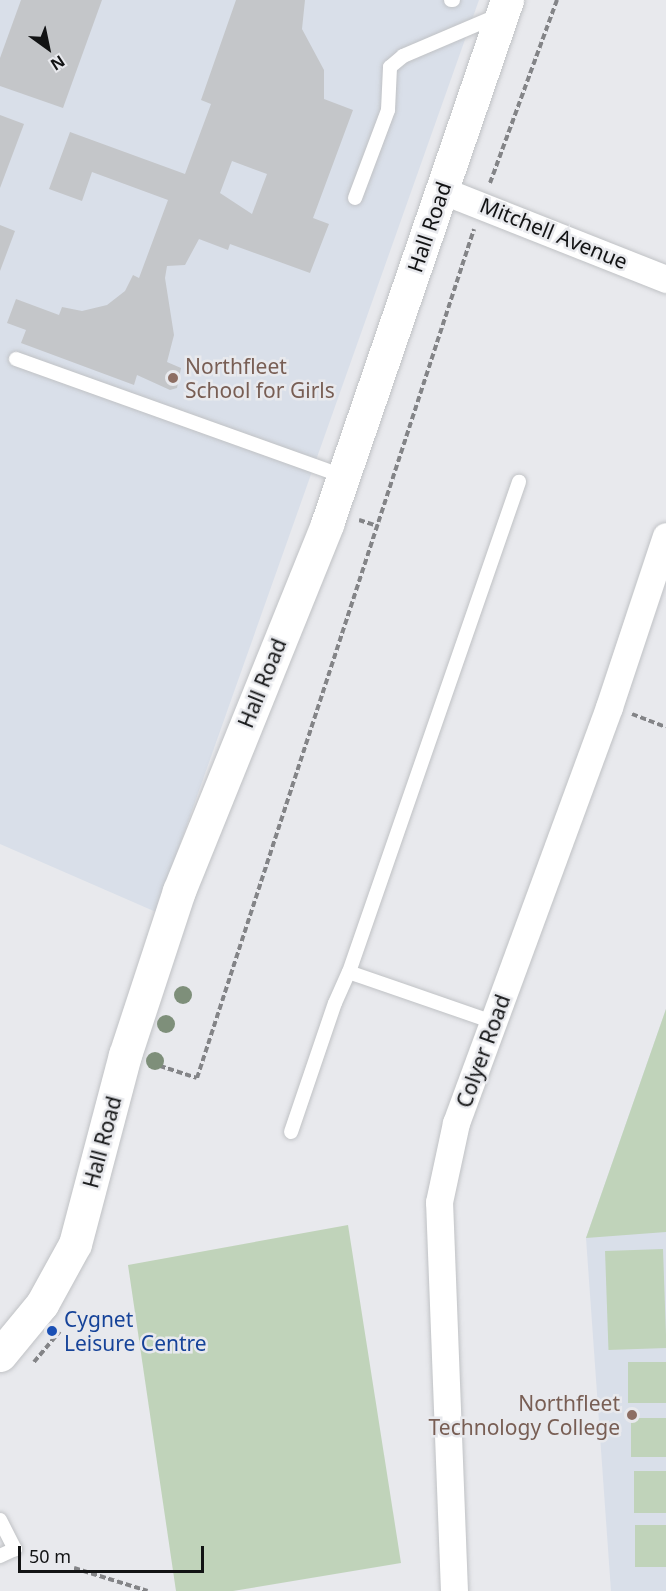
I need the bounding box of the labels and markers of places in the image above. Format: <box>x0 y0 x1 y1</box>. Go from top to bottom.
place label: Northfleet School for Girls <box>185 353 335 403</box>
marker: Northfleet School for Girls <box>166 371 180 385</box>
place label: Cygnet Leisure Centre <box>64 1306 207 1356</box>
marker: Cygnet Leisure Centre <box>45 1324 59 1338</box>
place label: Northfleet Technology College <box>429 1390 620 1440</box>
marker: Northfleet Technology College <box>625 1408 639 1422</box>

